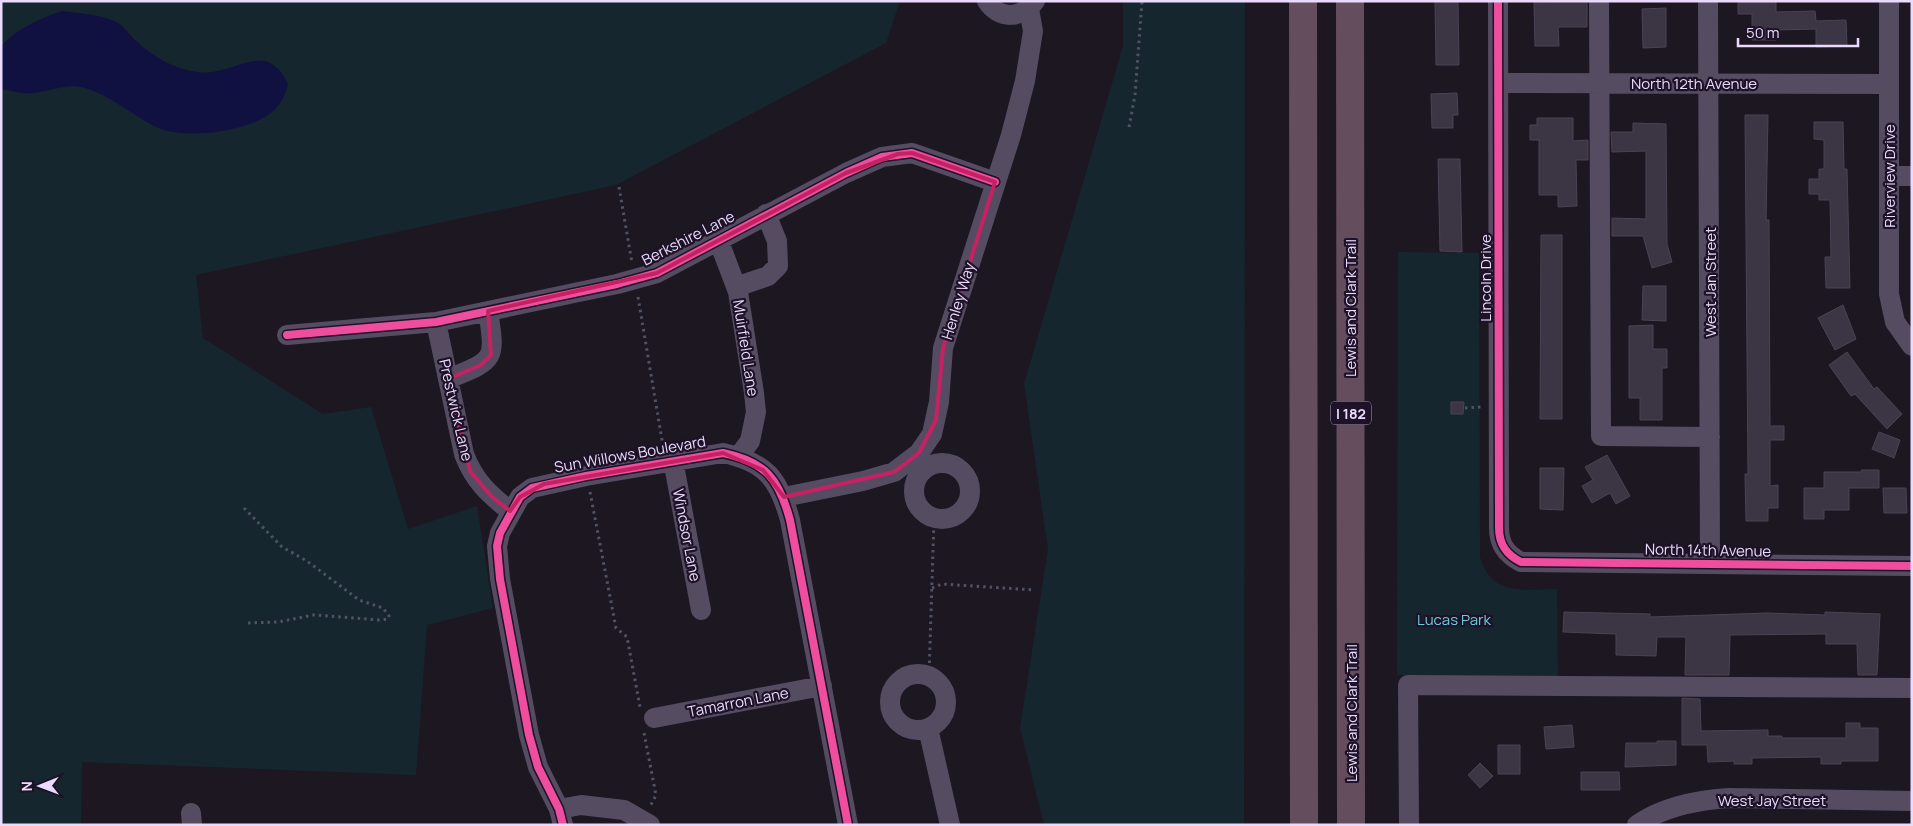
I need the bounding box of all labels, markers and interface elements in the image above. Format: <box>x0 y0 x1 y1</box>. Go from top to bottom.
scale bar <box>1738 15 1858 47</box>
text: 50 m <box>1746 22 1780 43</box>
street label: North 12th Avenue <box>1631 73 1757 94</box>
street label: Riverview Drive <box>1879 124 1900 228</box>
street label: Berkshire Lane <box>638 205 738 270</box>
street label: West Jan Street <box>1700 227 1721 337</box>
street label: Lincoln Drive <box>1475 234 1496 322</box>
street label: Lewis and Clark Trail <box>1340 239 1361 377</box>
street label: Henley Way <box>936 260 980 342</box>
street label: Muirfield Lane <box>728 298 764 398</box>
street label: Prestwick Lane <box>434 357 478 463</box>
road number: I 182 <box>1331 402 1371 424</box>
street label: Sun Willows Boulevard <box>553 430 707 478</box>
street label: Windsor Lane <box>668 487 706 583</box>
street label: North 14th Avenue <box>1645 538 1772 562</box>
park label: Lucas Park <box>1417 609 1492 630</box>
street label: Lewis and Clark Trail <box>1341 644 1362 782</box>
street label: Tamarron Lane <box>686 682 790 722</box>
north arrow <box>15 761 65 811</box>
text: N <box>17 781 36 791</box>
street label: West Jay Street <box>1718 790 1826 811</box>

